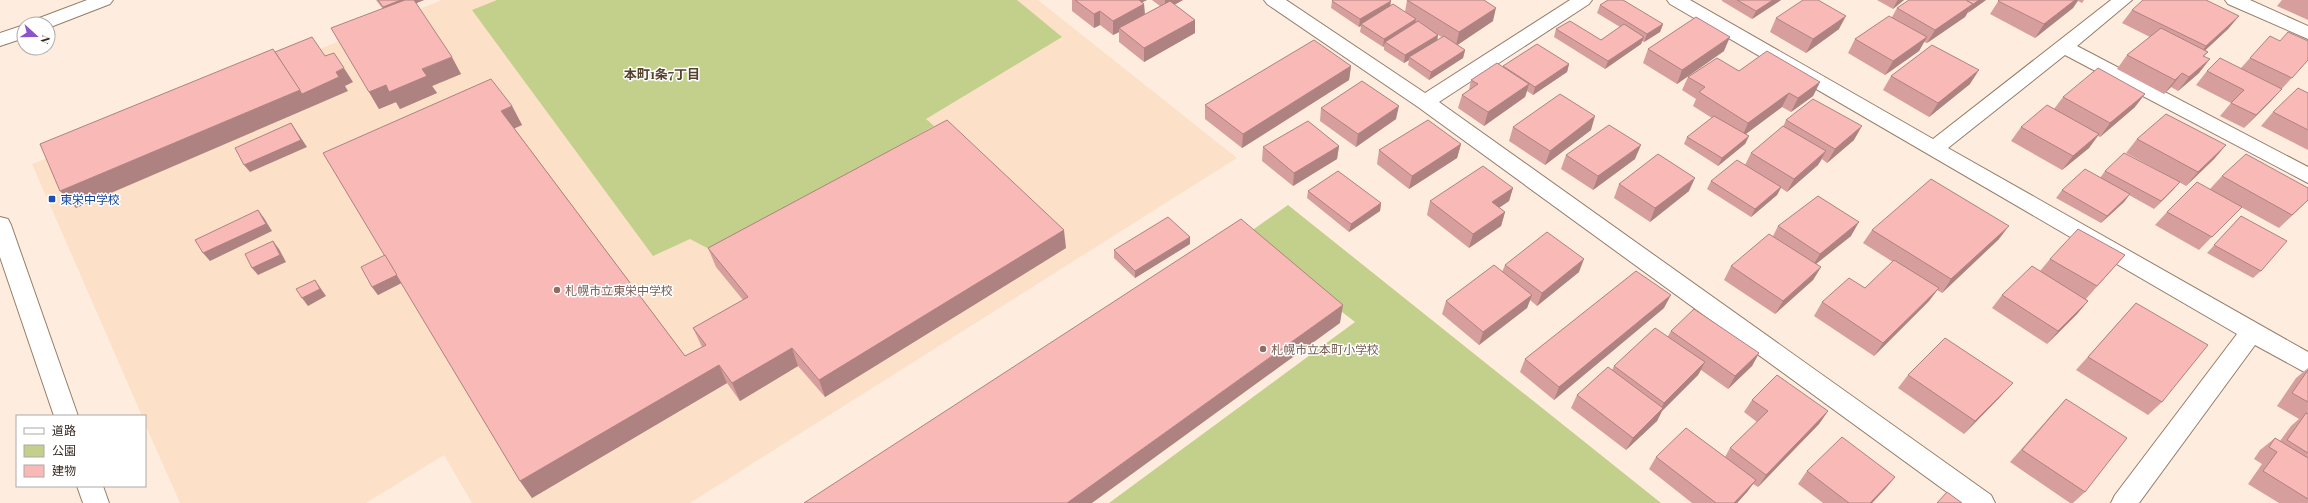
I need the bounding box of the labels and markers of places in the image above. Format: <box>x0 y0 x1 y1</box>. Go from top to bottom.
place label: 東栄中学校 <box>60 191 120 207</box>
marker: 東栄中学校 <box>47 194 57 204</box>
place label: 札幌市立東栄中学校 <box>565 282 673 298</box>
marker: 札幌市立東栄中学校 <box>552 285 562 295</box>
place label: 札幌市立本町小学校 <box>1271 341 1379 357</box>
marker: 札幌市立本町小学校 <box>1258 344 1268 354</box>

